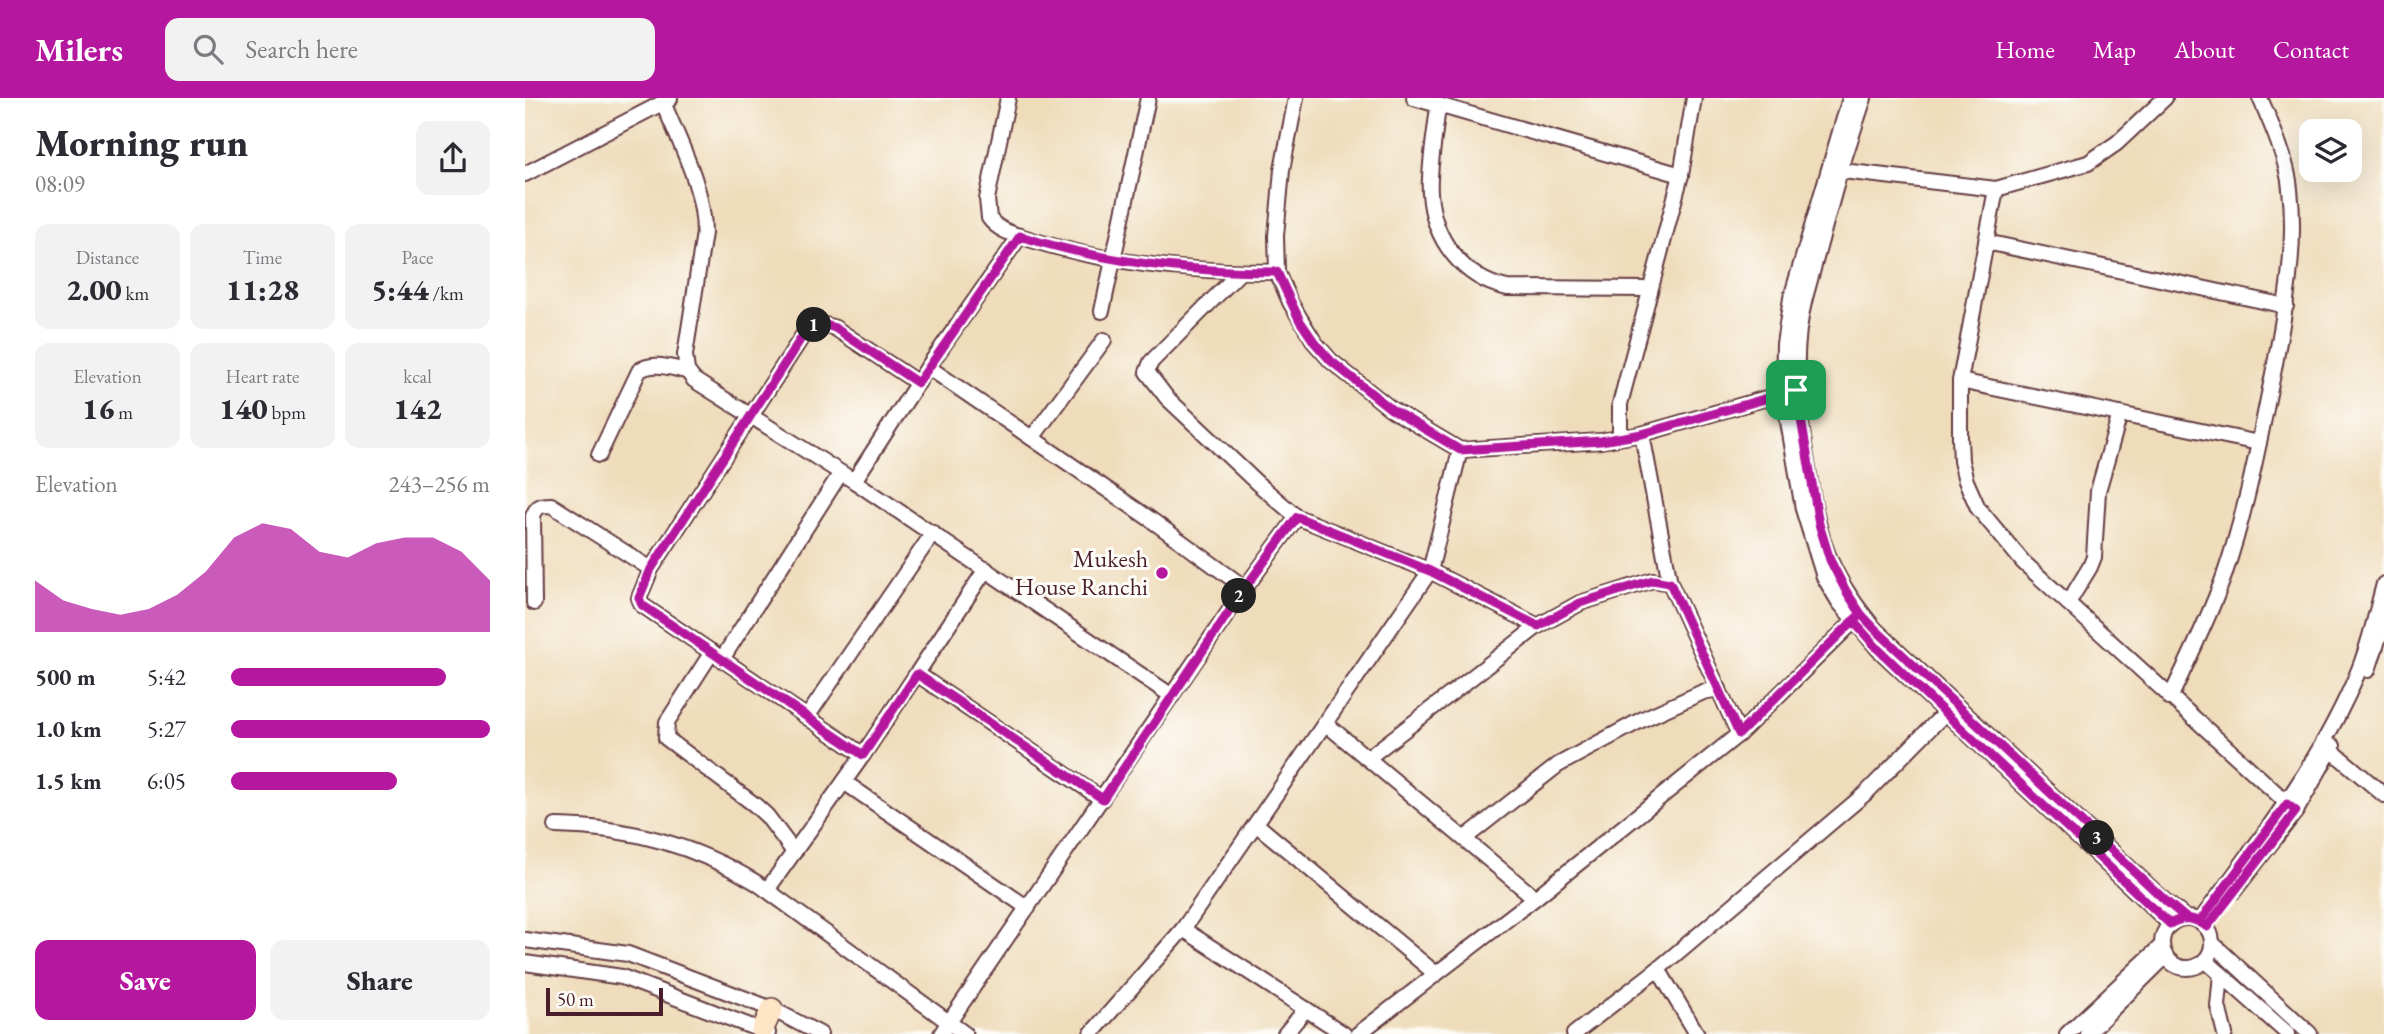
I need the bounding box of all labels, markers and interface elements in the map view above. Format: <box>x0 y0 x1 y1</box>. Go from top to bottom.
search box <box>165 18 655 81</box>
text: Milers <box>35 28 123 71</box>
icon: search <box>189 30 227 68</box>
text: Search here <box>245 32 358 66</box>
text: Home <box>1995 34 2055 65</box>
text: Map <box>2093 34 2136 65</box>
text: About <box>2174 34 2235 65</box>
text: Contact <box>2273 34 2349 65</box>
text: Morning run <box>35 118 248 167</box>
map controls <box>2299 119 2362 182</box>
button: layers <box>2299 119 2362 182</box>
button: share <box>416 121 490 195</box>
text: 08:09 <box>35 169 85 199</box>
text: Distance <box>76 245 139 270</box>
text: Time <box>243 245 282 270</box>
text: Pace <box>402 245 433 270</box>
text: 2.00 <box>66 270 122 309</box>
text: 11:28 <box>226 270 299 309</box>
text: 5:44 <box>371 270 429 309</box>
text: km <box>122 281 149 306</box>
text: /km <box>429 281 464 306</box>
pin: 1 <box>797 308 831 342</box>
text: 1 <box>808 312 819 337</box>
pin <box>1766 360 1826 420</box>
text: Elevation <box>73 364 142 389</box>
text: Heart rate <box>226 364 299 389</box>
text: kcal <box>403 364 432 389</box>
icon: arrive <box>1777 371 1815 409</box>
text: 16 <box>82 389 114 428</box>
text: 140 <box>219 389 268 428</box>
text: 142 <box>393 389 442 428</box>
text: m <box>114 400 133 425</box>
text: bpm <box>268 400 306 425</box>
text: Elevation <box>35 469 118 499</box>
text: 243–256 m <box>389 469 490 499</box>
place label: Mukesh House Ranchi <box>1015 543 1148 602</box>
marker: Mukesh House Ranchi <box>1154 565 1170 581</box>
pin: 2 <box>1221 578 1257 614</box>
text: 2 <box>1233 583 1244 608</box>
text: 500 m <box>35 662 96 692</box>
text: 5:42 <box>147 662 186 692</box>
text: 1.0 km <box>35 714 102 744</box>
text: 5:27 <box>147 714 186 744</box>
text: 1.5 km <box>35 766 102 796</box>
text: 6:05 <box>147 766 186 796</box>
pin: 3 <box>2079 820 2115 856</box>
text: 3 <box>2091 825 2102 850</box>
button: Save <box>35 940 256 1020</box>
button: Share <box>270 940 490 1020</box>
scale bar <box>546 985 663 1017</box>
text: 50 m <box>557 987 594 1012</box>

